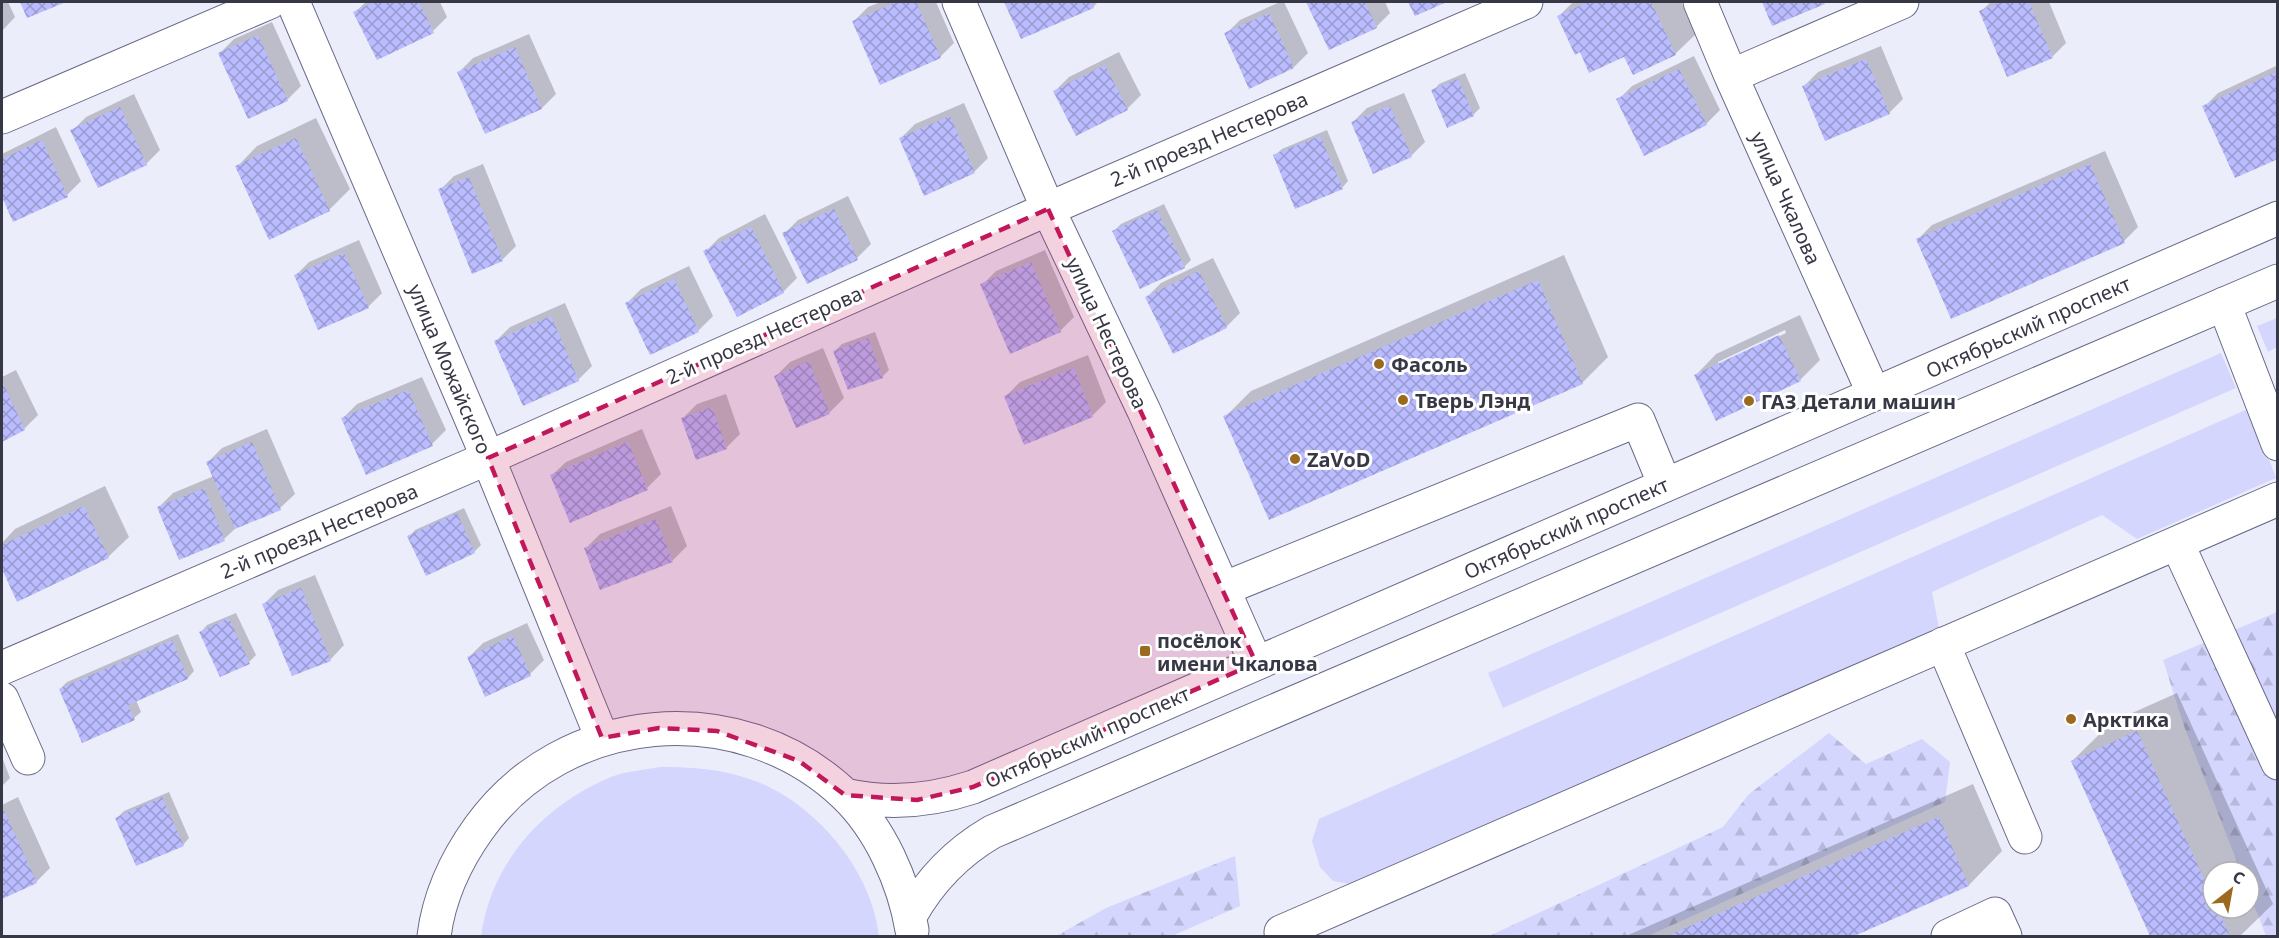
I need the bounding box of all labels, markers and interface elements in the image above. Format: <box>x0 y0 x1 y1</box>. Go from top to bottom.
street label: 2-й проезд Нестерова <box>1106 85 1312 193</box>
street label: улица Чкалова <box>1745 127 1827 269</box>
street label: улица Нестерова <box>1060 253 1154 413</box>
street label: Октябрьский проспект <box>1921 270 2135 384</box>
street label: улица Можайского <box>402 280 498 458</box>
street label: 2-й проезд Нестерова <box>662 280 866 390</box>
place label: Фасоль <box>1391 351 1468 378</box>
marker: Фасоль <box>1372 357 1386 371</box>
place label: Тверь Лэнд <box>1415 387 1531 414</box>
place label: ГАЗ Детали машин <box>1761 388 1956 415</box>
marker: Тверь Лэнд <box>1396 393 1410 407</box>
marker: ГАЗ Детали машин <box>1742 394 1756 408</box>
place label: ZaVoD <box>1307 446 1370 473</box>
marker: ZaVoD <box>1288 452 1302 466</box>
street label: Октябрьский проспект <box>1459 471 1673 585</box>
street label: 2-й проезд Нестерова <box>216 477 422 585</box>
place label: посёлок имени Чкалова <box>1157 627 1318 677</box>
marker: посёлок имени Чкалова <box>1138 644 1152 658</box>
street label: Октябрьский проспект <box>980 680 1194 794</box>
place label: Арктика <box>2083 706 2169 733</box>
marker: Арктика <box>2064 712 2078 726</box>
north arrow <box>2201 860 2261 920</box>
text: С <box>2229 865 2249 889</box>

